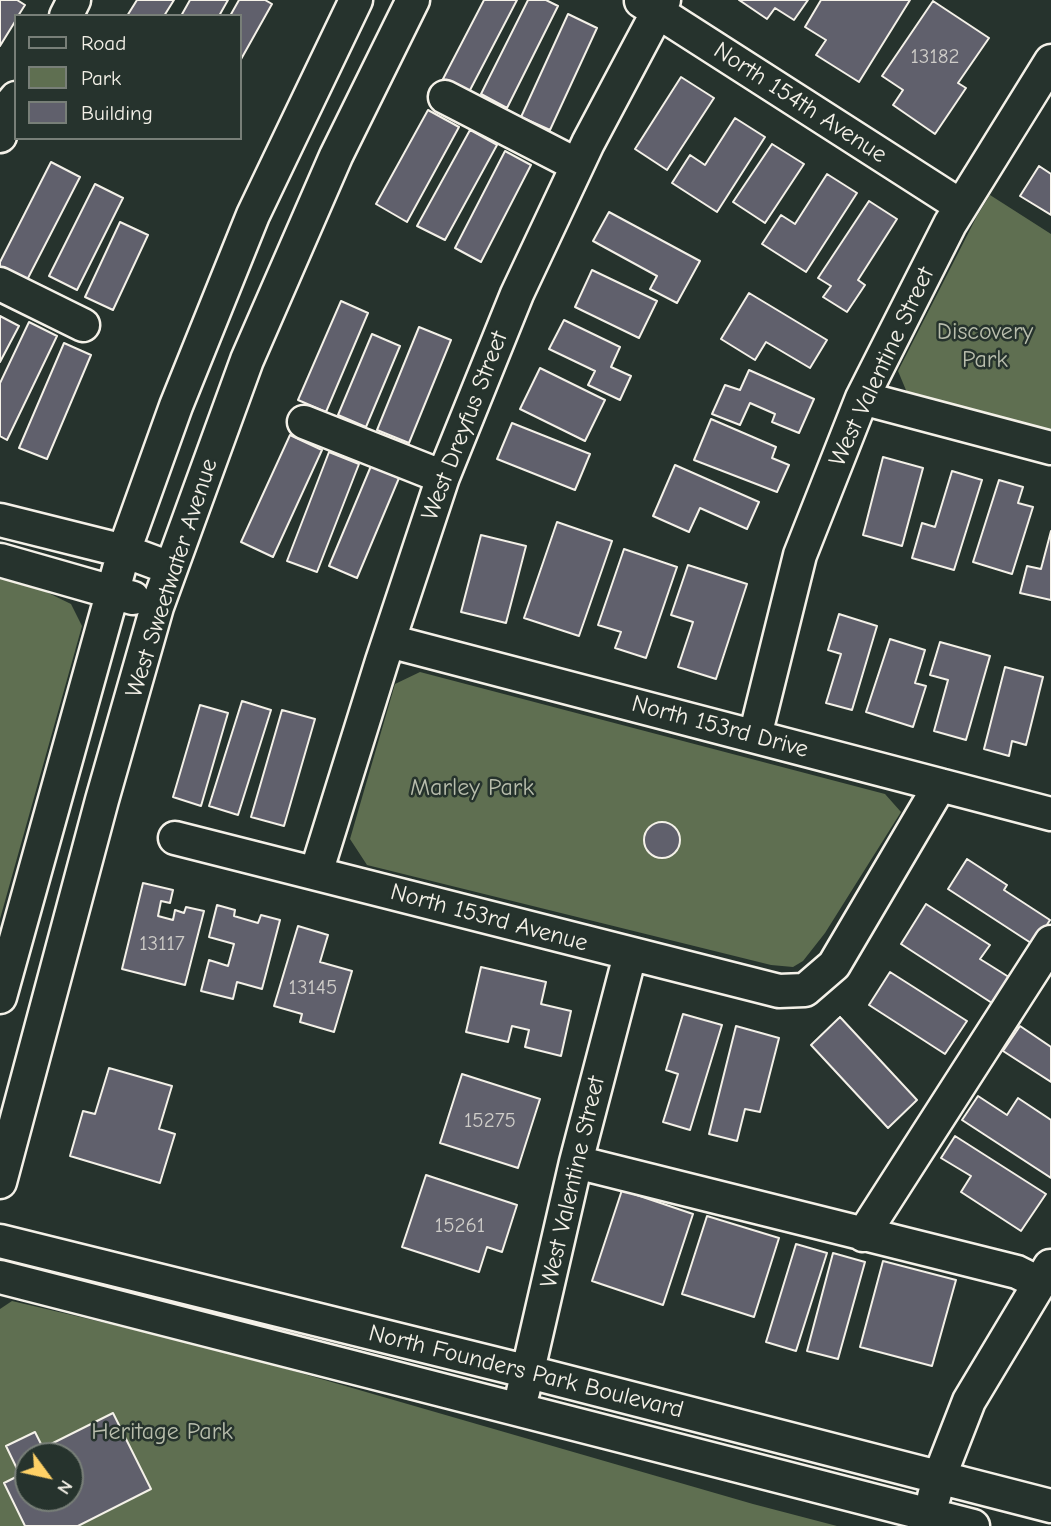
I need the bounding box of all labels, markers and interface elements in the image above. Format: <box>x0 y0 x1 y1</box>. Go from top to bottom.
legend <box>14 14 242 140</box>
text: Road <box>81 31 126 55</box>
street label: North 154th Avenue <box>708 36 892 170</box>
house number: 13182 <box>910 44 960 70</box>
text: Park <box>81 66 121 90</box>
text: Building <box>81 101 153 125</box>
street label: West Valentine Street <box>823 263 941 471</box>
park label: Discovery Park <box>937 318 1033 374</box>
street label: West Dreyfus Street <box>416 327 514 525</box>
street label: West Sweetwater Avenue <box>120 455 224 701</box>
street label: North 153rd Drive <box>629 690 811 764</box>
park label: Marley Park <box>410 774 534 802</box>
street label: North 153rd Avenue <box>387 878 591 958</box>
house number: 13117 <box>139 931 185 957</box>
house number: 13145 <box>289 975 337 1001</box>
street label: West Valentine Street <box>535 1073 611 1291</box>
house number: 15275 <box>464 1108 516 1134</box>
house number: 15261 <box>435 1213 485 1239</box>
street label: North Founders Park Boulevard <box>366 1319 686 1425</box>
park label: Heritage Park <box>91 1418 233 1446</box>
north arrow <box>14 1442 84 1512</box>
text: N <box>52 1476 78 1499</box>

